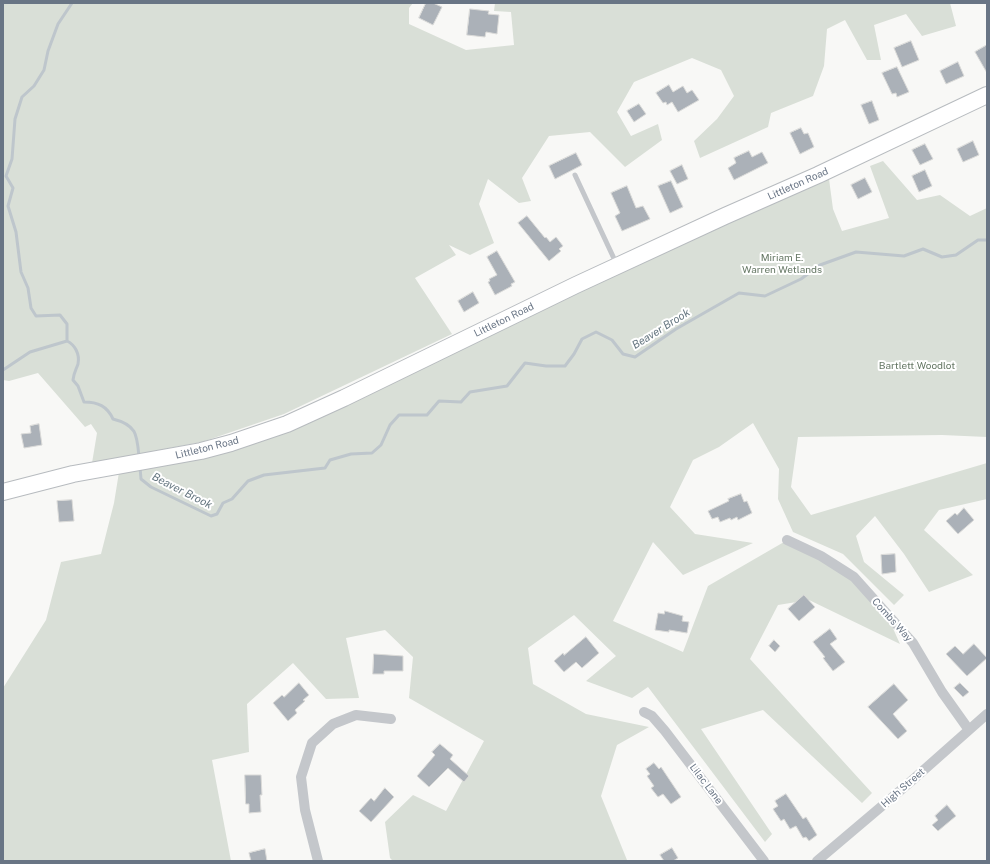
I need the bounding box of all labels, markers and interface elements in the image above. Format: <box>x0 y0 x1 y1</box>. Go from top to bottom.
street label: Littleton Road <box>766 165 830 203</box>
park label: Miriam E. Warren Wetlands <box>742 252 822 276</box>
street label: Littleton Road <box>472 300 536 340</box>
water label: Beaver Brook <box>630 306 692 352</box>
park label: Bartlett Woodlot <box>879 360 955 372</box>
street label: Littleton Road <box>174 434 240 462</box>
water label: Beaver Brook <box>150 470 214 512</box>
street label: Combs Way <box>869 596 915 644</box>
street label: Lilac Lane <box>687 762 725 806</box>
street label: High Street <box>879 766 927 810</box>

